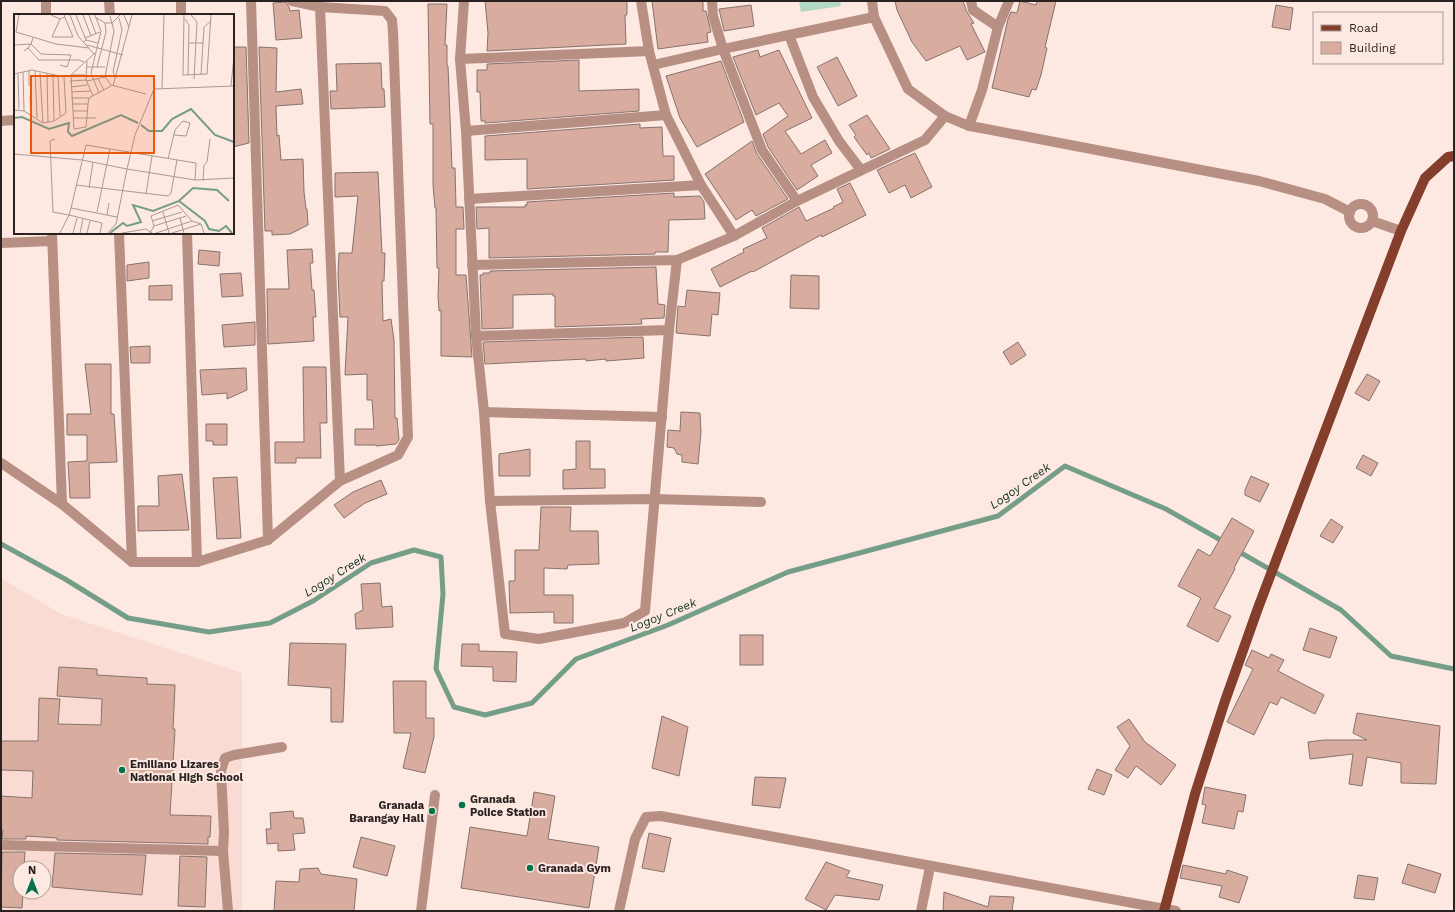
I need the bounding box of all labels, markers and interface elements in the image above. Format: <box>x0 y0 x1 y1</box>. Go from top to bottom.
legend <box>1313 12 1443 64</box>
inset map <box>14 14 234 234</box>
text: Road <box>1349 21 1378 35</box>
text: Building <box>1349 41 1396 55</box>
water label: Logoy Creek <box>987 460 1053 512</box>
water label: Logoy Creek <box>301 550 369 600</box>
water label: Logoy Creek <box>628 595 699 635</box>
place label: Emiliano Lizares National High School <box>130 758 243 784</box>
marker: Emiliano Lizares National High School <box>117 765 127 775</box>
place label: Granada Police Station <box>470 793 546 819</box>
place label: Granada Barangay Hall <box>349 799 425 825</box>
marker: Granada Police Station <box>457 800 467 810</box>
marker: Granada Barangay Hall <box>427 806 437 816</box>
north arrow <box>12 860 52 900</box>
place label: Granada Gym <box>538 862 611 875</box>
marker: Granada Gym <box>525 863 535 873</box>
text: N <box>28 864 36 877</box>

